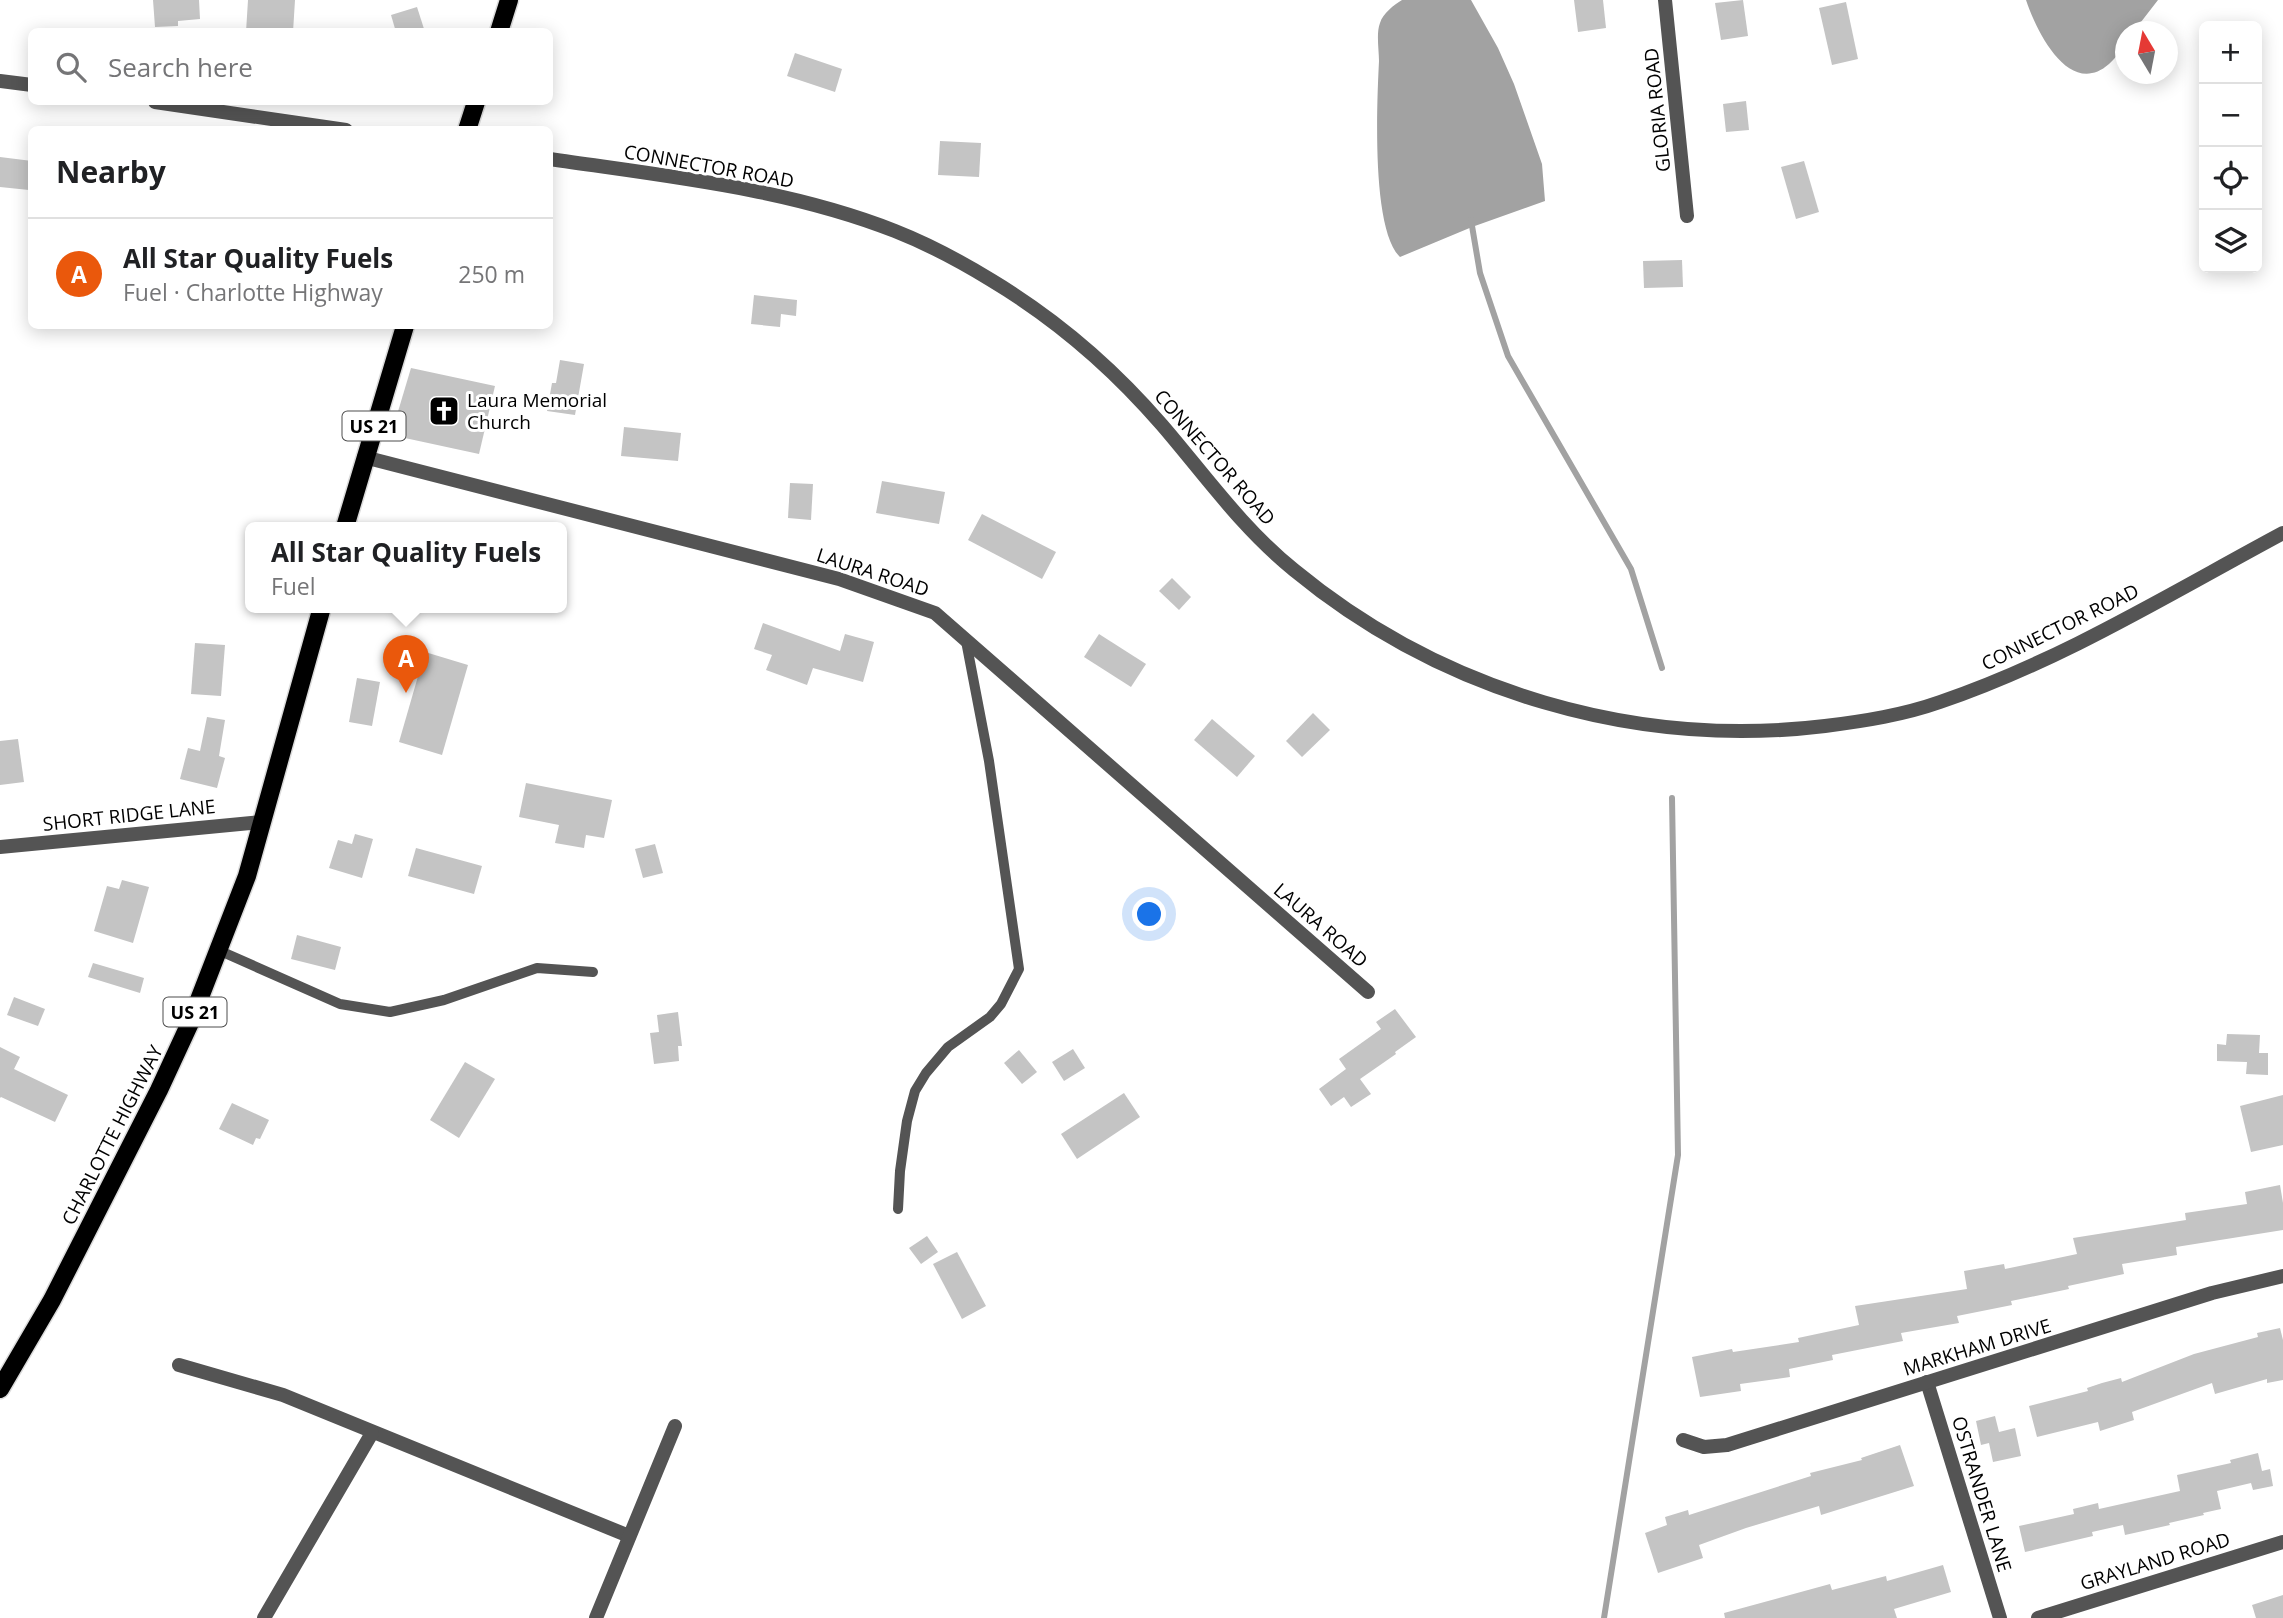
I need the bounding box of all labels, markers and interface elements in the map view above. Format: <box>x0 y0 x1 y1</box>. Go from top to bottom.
north arrow <box>2115 21 2178 84</box>
map controls <box>2199 21 2262 273</box>
button: + <box>2199 21 2262 84</box>
search box <box>28 28 553 105</box>
street label: GLORIA ROAD <box>1638 47 1676 173</box>
icon: search <box>52 48 90 86</box>
text: Search here <box>108 49 253 85</box>
button: − <box>2199 84 2262 147</box>
street label: CONNECTOR ROAD <box>622 138 796 194</box>
button: locate <box>2199 147 2262 210</box>
text: Nearby <box>56 151 166 192</box>
button: layers <box>2199 210 2262 273</box>
text: All Star Quality Fuels <box>123 240 393 276</box>
text: A <box>71 258 87 290</box>
text: 250 m <box>458 258 525 290</box>
text: Fuel · Charlotte Highway <box>123 276 383 308</box>
street label: CONNECTOR ROAD <box>1149 384 1281 530</box>
place label: Laura Memorial Church <box>467 387 607 435</box>
church icon: Laura Memorial Church <box>427 394 461 428</box>
road number: US 21 <box>342 412 406 440</box>
popup <box>245 522 567 613</box>
text: All Star Quality Fuels <box>271 534 541 570</box>
street label: LAURA ROAD <box>813 542 933 602</box>
text: Fuel <box>271 570 316 602</box>
street label: CONNECTOR ROAD <box>1977 578 2143 676</box>
pin: A <box>383 635 429 693</box>
street label: SHORT RIDGE LANE <box>41 793 217 837</box>
street label: LAURA ROAD <box>1268 877 1374 973</box>
your location <box>1132 897 1166 931</box>
road number: US 21 <box>164 998 227 1027</box>
street label: CHARLOTTE HIGHWAY <box>55 1040 169 1229</box>
street label: MARKHAM DRIVE <box>1900 1312 2054 1382</box>
street label: OSTRANDER LANE <box>1946 1413 2018 1575</box>
street label: GRAYLAND ROAD <box>2077 1526 2233 1596</box>

